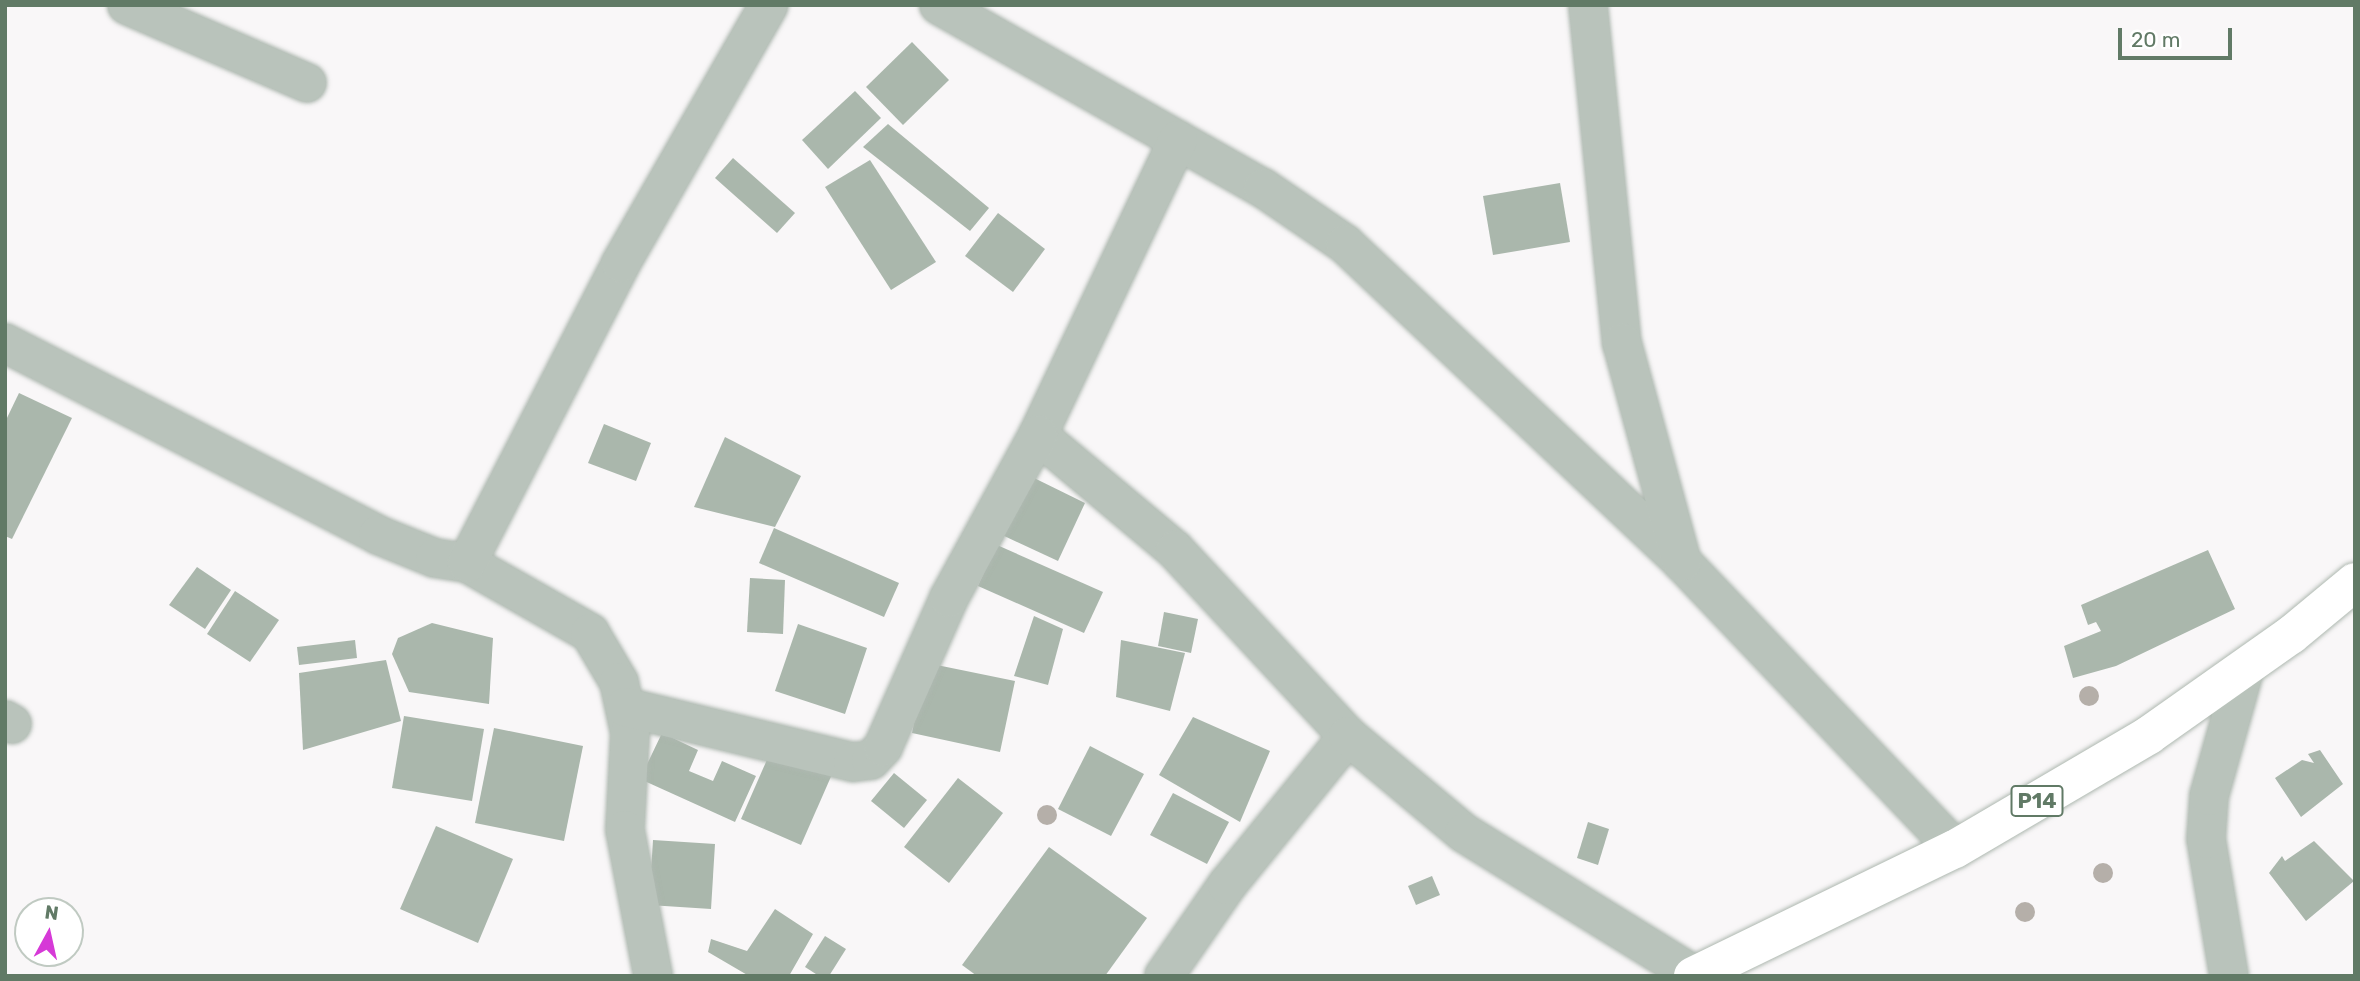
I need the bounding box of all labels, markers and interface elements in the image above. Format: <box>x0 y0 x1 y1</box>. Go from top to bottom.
scale bar <box>2122 14 2236 58</box>
text: 20 m <box>2131 27 2180 52</box>
road number: P14 <box>2009 784 2065 818</box>
north arrow <box>14 897 84 967</box>
text: N <box>43 900 60 925</box>

